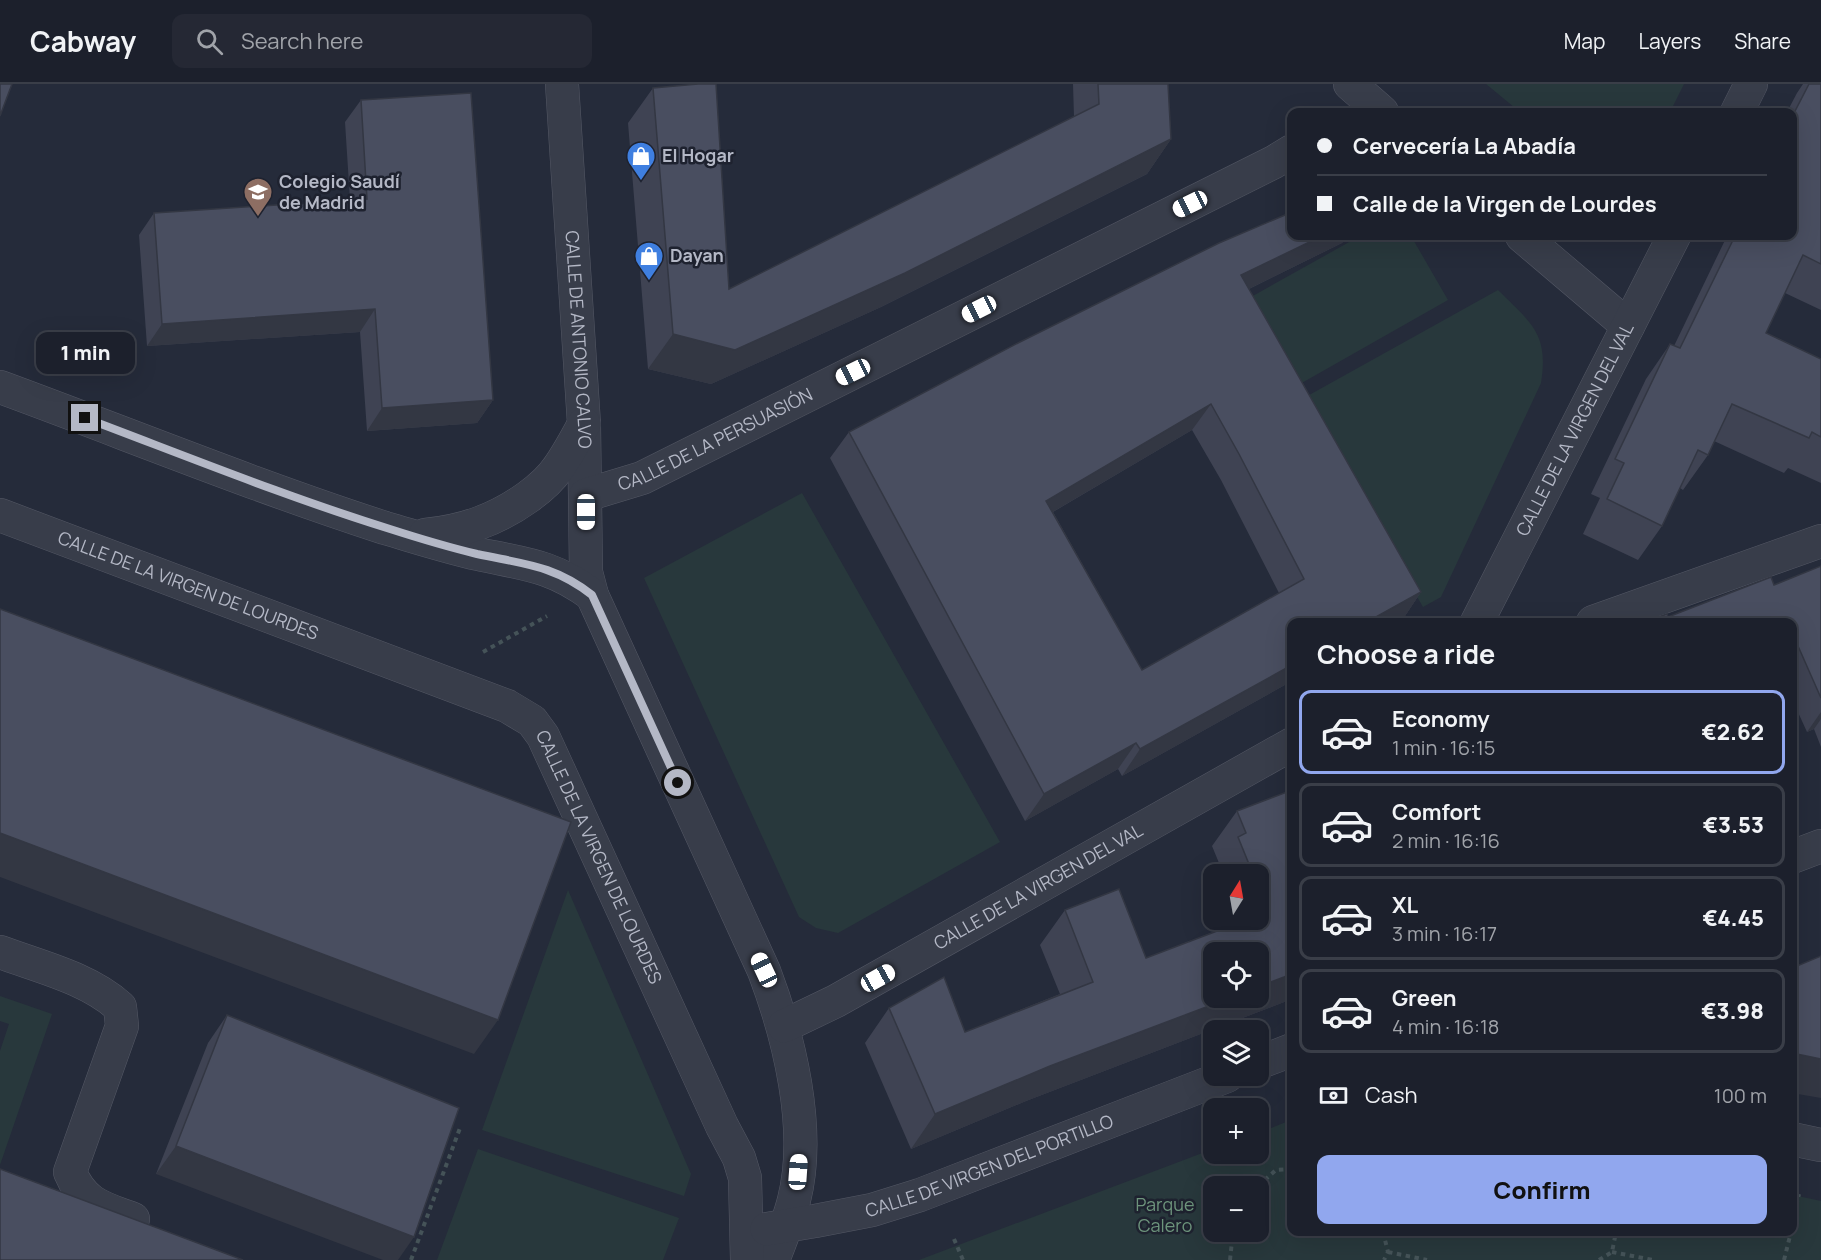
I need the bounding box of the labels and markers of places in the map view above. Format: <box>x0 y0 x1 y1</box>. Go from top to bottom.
shop icon: El Hogar <box>625 140 657 182</box>
place label: El Hogar <box>662 143 734 167</box>
place label: Colegio Saudí de Madrid <box>279 169 400 214</box>
school or university icon: Colegio Saudí de Madrid <box>242 176 274 218</box>
shop icon: Dayan <box>633 240 665 282</box>
place label: Dayan <box>670 243 724 267</box>

